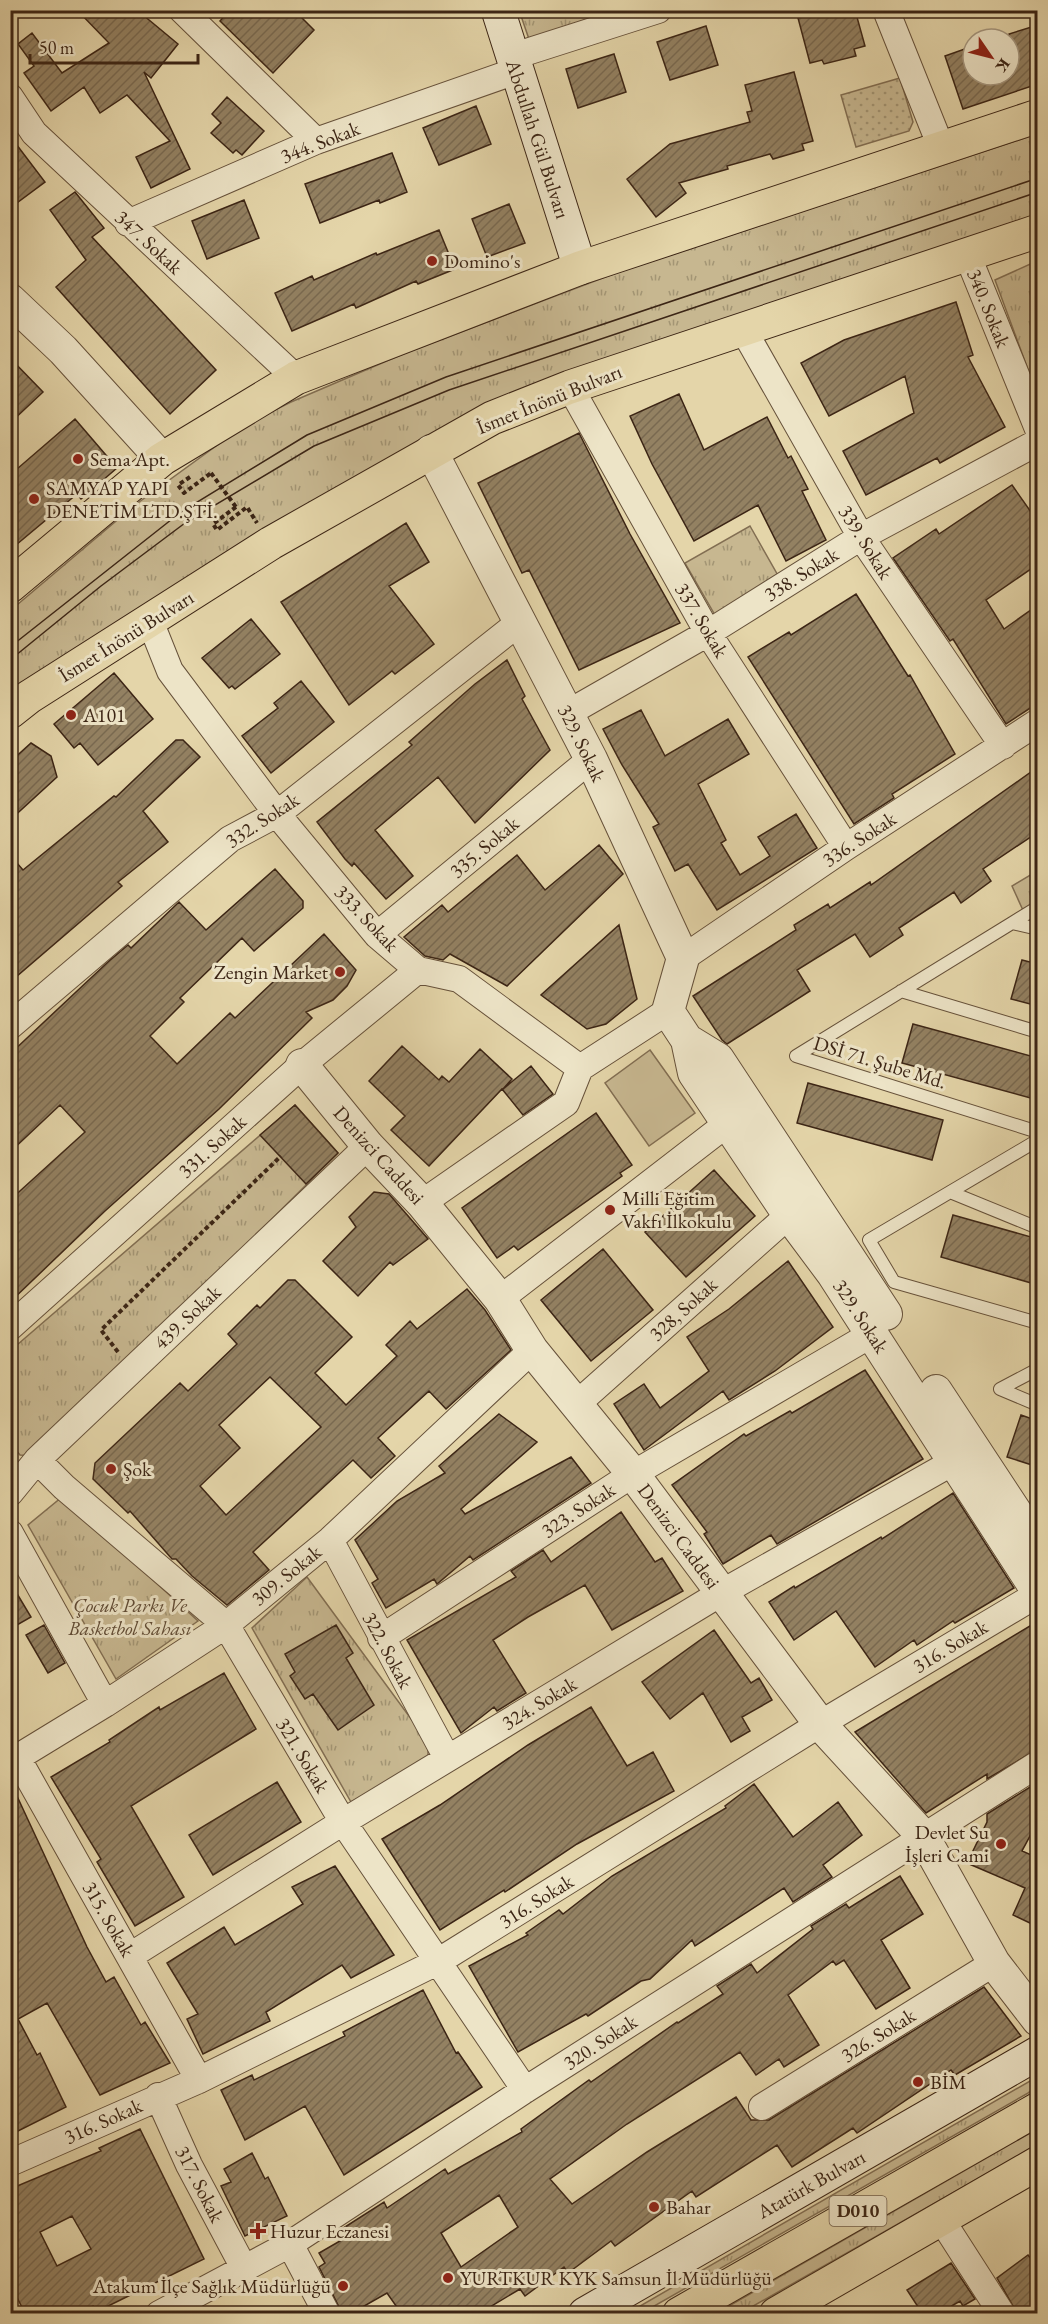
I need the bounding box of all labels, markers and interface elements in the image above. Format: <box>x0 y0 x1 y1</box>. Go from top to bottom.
scale bar <box>30 27 198 65</box>
north arrow <box>961 27 1021 87</box>
text: 50 m <box>39 36 74 59</box>
text: K <box>990 54 1015 77</box>
street label: Abdullah Gül Bulvarı <box>500 55 576 222</box>
street label: 344. Sokak <box>277 115 364 169</box>
street label: 347. Sokak <box>110 204 189 280</box>
place label: Domino's <box>444 248 520 274</box>
marker: Domino's <box>425 254 439 268</box>
street label: 340. Sokak <box>961 265 1017 352</box>
street label: İsmet İnönü Bulvarı <box>473 358 626 440</box>
place label: Sema Apt. <box>90 446 170 472</box>
marker: Sema Apt. <box>71 452 85 466</box>
place label: SAMYAP YAPI DENETİM LTD.ŞTİ. <box>46 475 218 524</box>
marker: SAMYAP YAPI DENETİM LTD.ŞTİ. <box>27 492 41 506</box>
street label: 339. Sokak <box>833 500 899 585</box>
street label: 338. Sokak <box>759 541 844 607</box>
street label: 337. Sokak <box>669 578 735 663</box>
street label: İsmet İnönü Bulvarı <box>54 584 198 688</box>
street label: 329. Sokak <box>552 700 612 787</box>
place label: A101 <box>82 702 126 728</box>
marker: A101 <box>64 708 78 722</box>
street label: 332. Sokak <box>220 786 304 854</box>
street label: 336. Sokak <box>817 805 901 873</box>
street label: 335. Sokak <box>444 810 525 884</box>
street label: 333. Sokak <box>329 879 405 958</box>
place label: Zengin Market <box>214 959 329 985</box>
marker: Zengin Market <box>333 965 347 979</box>
street label: DSİ 71. Şube Md. <box>811 1030 949 1094</box>
street label: Denizci Caddesi <box>328 1100 430 1210</box>
street label: 331. Sokak <box>172 1108 252 1183</box>
place label: Milli Eğitim Vakfı İlkokulu <box>622 1185 732 1234</box>
marker: Milli Eğitim Vakfı İlkokulu <box>603 1203 617 1217</box>
street label: 328, Sokak <box>643 1271 723 1346</box>
street label: 329. Sokak <box>827 1274 895 1358</box>
street label: 439. Sokak <box>148 1279 227 1355</box>
place label: Şok <box>123 1456 152 1482</box>
marker: Şok <box>104 1462 118 1476</box>
street label: 323. Sokak <box>536 1476 620 1544</box>
street label: Denizci Caddesi <box>632 1478 726 1594</box>
street label: 309. Sokak <box>246 1538 327 1611</box>
park label: Çocuk Parkı Ve Basketbol Sahası <box>67 1592 192 1641</box>
street label: 322. Sokak <box>357 1607 419 1693</box>
street label: 316. Sokak <box>908 1613 993 1679</box>
street label: 324. Sokak <box>497 1670 582 1736</box>
street label: 321. Sokak <box>270 1713 336 1798</box>
place label: Devlet Su İşleri Cami <box>905 1819 989 1868</box>
marker: Devlet Su İşleri Cami <box>994 1837 1008 1851</box>
street label: 316. Sokak <box>494 1868 579 1934</box>
street label: 315. Sokak <box>77 1877 141 1962</box>
street label: 326. Sokak <box>836 2002 921 2068</box>
street label: 320. Sokak <box>558 2008 642 2076</box>
place label: BİM <box>930 2069 967 2095</box>
marker: BİM <box>911 2075 925 2089</box>
street label: 316. Sokak <box>60 2092 147 2150</box>
street label: 317. Sokak <box>170 2141 231 2227</box>
street label: Atatürk Bulvarı <box>751 2143 870 2225</box>
place label: Bahar <box>666 2194 711 2220</box>
road number: D010 <box>830 2196 886 2226</box>
marker: Bahar <box>647 2200 661 2214</box>
place label: Huzur Eczanesi <box>270 2218 389 2244</box>
marker: Huzur Eczanesi <box>251 2224 265 2238</box>
place label: YURTKUR KYK Samsun İl Müdürlüğü <box>460 2265 772 2291</box>
marker: YURTKUR KYK Samsun İl Müdürlüğü <box>441 2271 455 2285</box>
place label: Atakum İlçe Sağlık Müdürlüğü <box>92 2273 331 2299</box>
marker: Atakum İlçe Sağlık Müdürlüğü <box>336 2279 350 2293</box>

